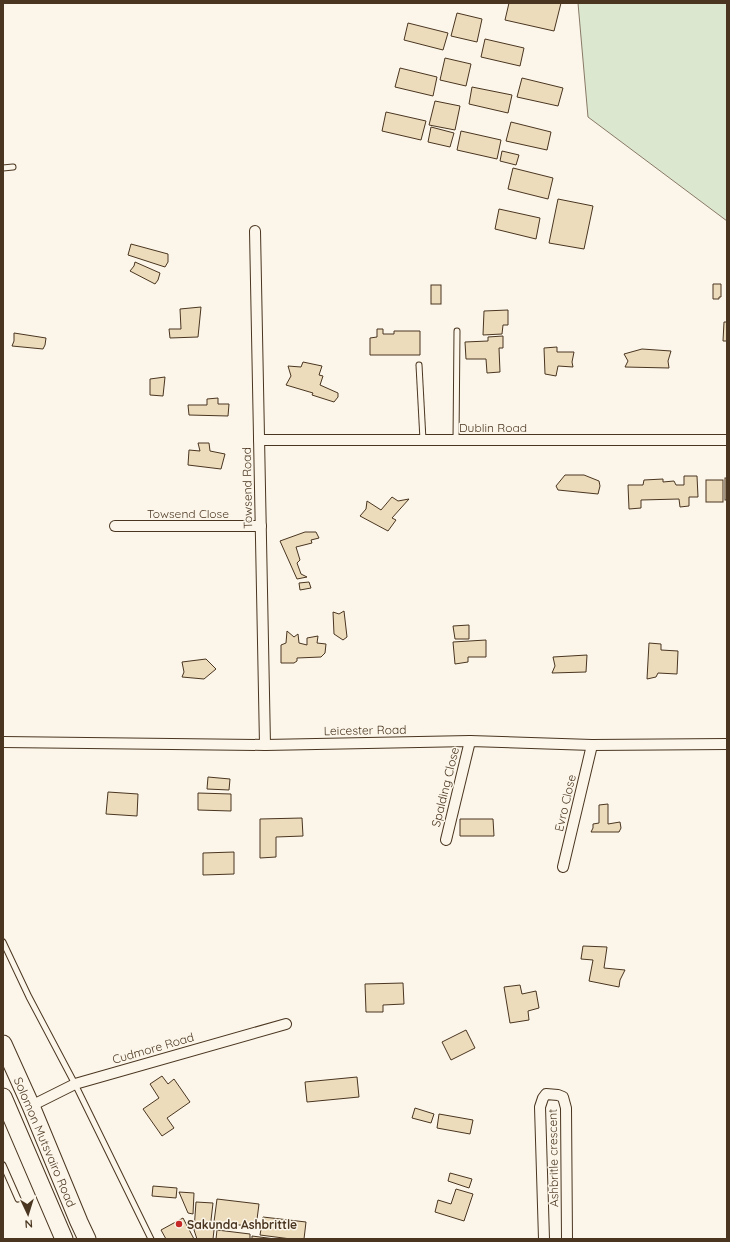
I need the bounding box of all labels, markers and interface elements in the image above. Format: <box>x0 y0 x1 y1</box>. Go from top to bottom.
street label: Dublin Road <box>459 420 527 435</box>
street label: Towsend Road <box>239 447 255 529</box>
street label: Towsend Close <box>147 506 229 521</box>
street label: Leicester Road <box>323 722 407 738</box>
street label: Spalding Close <box>428 745 462 828</box>
street label: Evro Close <box>551 773 579 833</box>
street label: Cudmore Road <box>110 1029 196 1067</box>
street label: Solomon Mutsvairo Road <box>11 1075 79 1209</box>
street label: Ashbritle crescent <box>545 1109 561 1207</box>
north arrow <box>8 1194 48 1234</box>
text: N <box>24 1217 33 1231</box>
place label: Sakunda Ashbrittle <box>187 1217 297 1232</box>
marker: Sakunda Ashbrittle <box>174 1219 184 1229</box>

